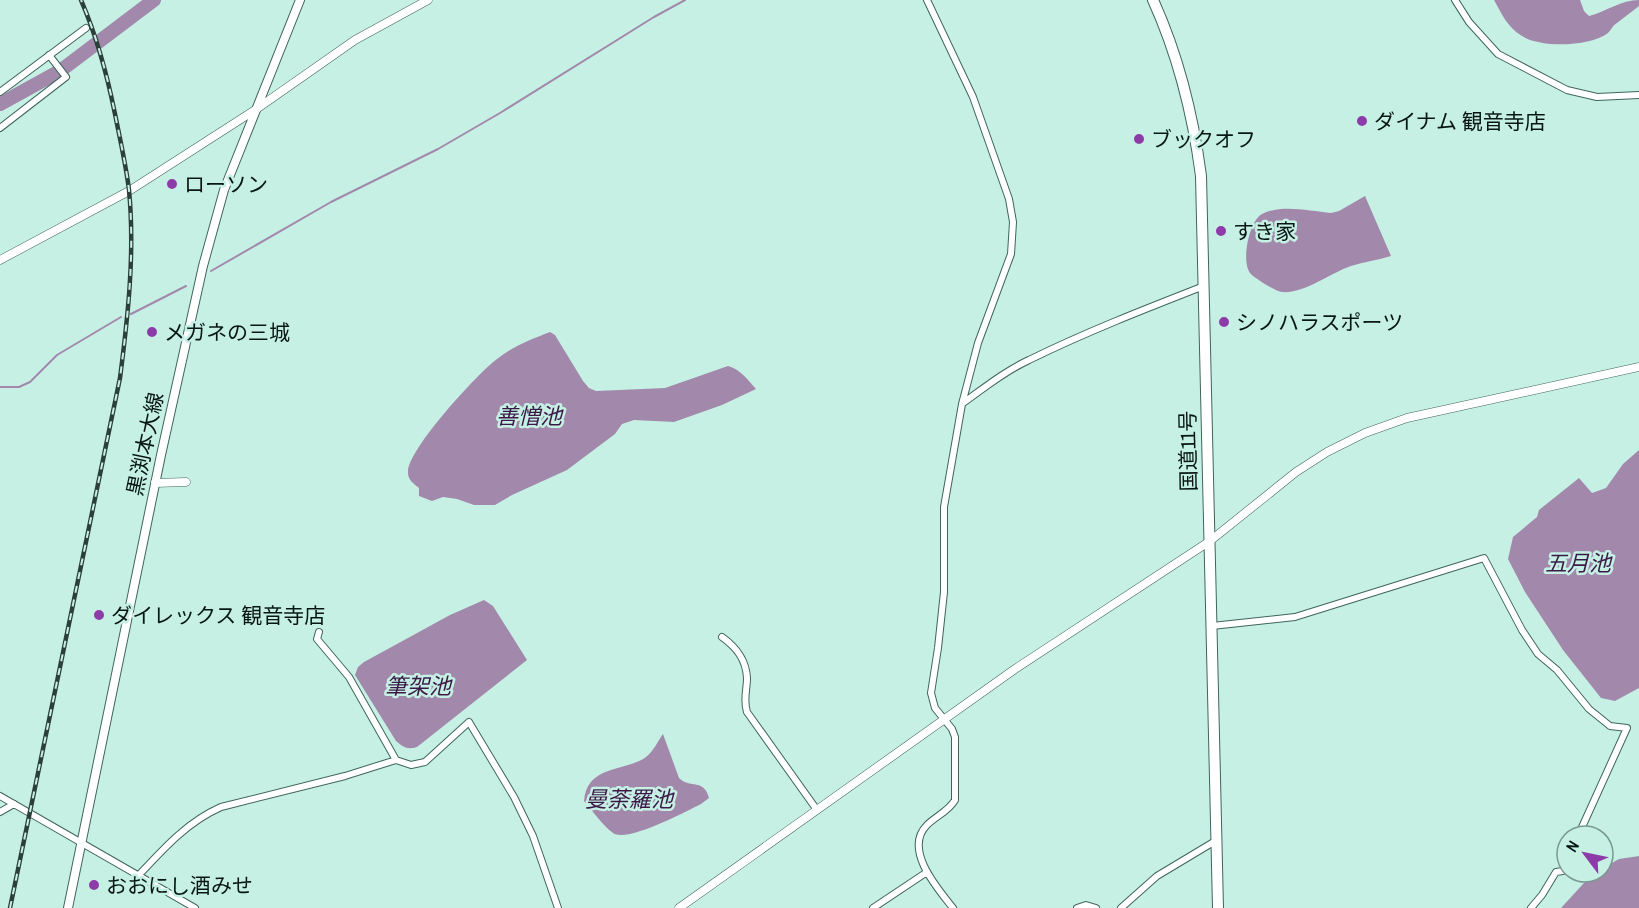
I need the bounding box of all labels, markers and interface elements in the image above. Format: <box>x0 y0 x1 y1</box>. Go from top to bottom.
place label: ダイナム 観音寺店 <box>1374 107 1546 136</box>
marker: ダイナム 観音寺店 <box>1355 114 1369 128</box>
place label: ブックオフ <box>1151 125 1256 154</box>
marker: ブックオフ <box>1132 132 1146 146</box>
place label: ローソン <box>184 170 268 199</box>
marker: ローソン <box>165 177 179 191</box>
place label: すき家 <box>1233 217 1296 246</box>
marker: すき家 <box>1214 224 1228 238</box>
place label: シノハラスポーツ <box>1236 308 1403 337</box>
marker: シノハラスポーツ <box>1217 315 1231 329</box>
place label: メガネの三城 <box>164 318 290 347</box>
marker: メガネの三城 <box>145 325 159 339</box>
street label: 黒渕本大線 <box>120 390 170 498</box>
water label: 善憎池 <box>496 401 564 431</box>
street label: 国道11号 <box>1173 410 1203 492</box>
water label: 五月池 <box>1545 548 1613 578</box>
place label: ダイレックス 観音寺店 <box>111 601 325 630</box>
marker: ダイレックス 観音寺店 <box>92 608 106 622</box>
water label: 筆架池 <box>385 671 453 701</box>
water label: 曼荼羅池 <box>585 784 675 814</box>
north arrow <box>1555 824 1615 884</box>
text: N <box>1560 836 1584 856</box>
place label: おおにし酒みせ <box>106 871 253 900</box>
marker: おおにし酒みせ <box>87 878 101 892</box>

